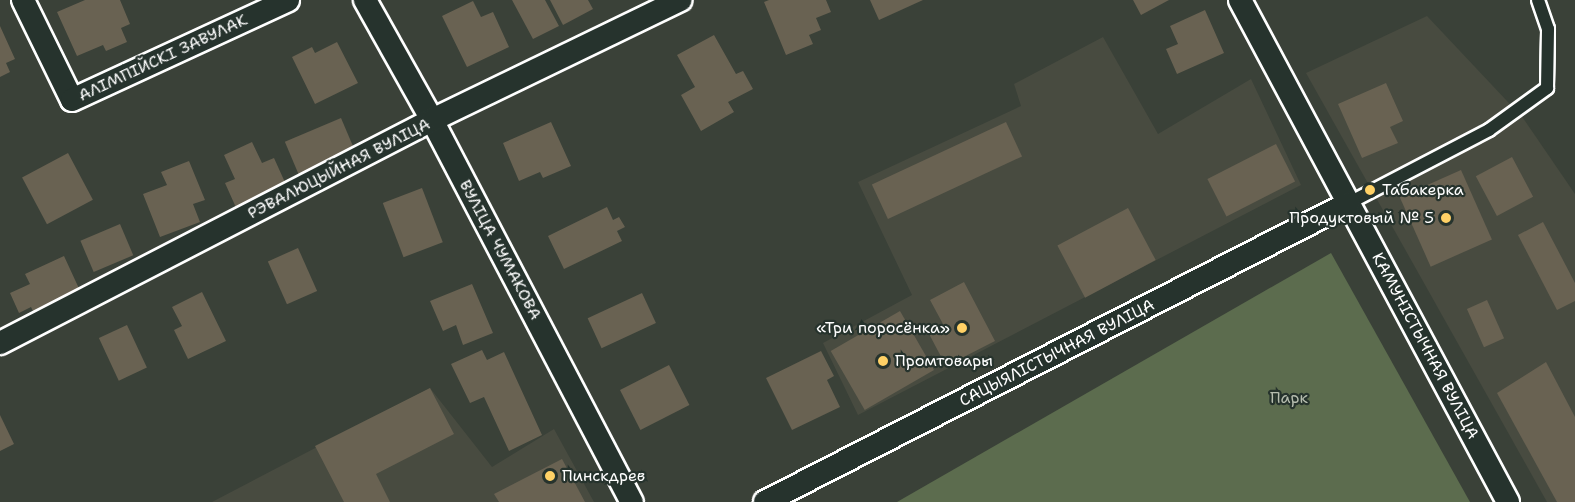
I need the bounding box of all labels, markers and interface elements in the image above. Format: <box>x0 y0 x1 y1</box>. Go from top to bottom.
street label: АЛІМПІЙСКІ ЗАВУЛАК <box>76 10 250 106</box>
street label: РЭВАЛЮЦЫЙНАЯ ВУЛІЦА <box>245 115 433 223</box>
street label: ВУЛІЦА ЧУМАКОВА <box>455 177 545 323</box>
place label: Табакерка <box>1382 180 1464 200</box>
marker: Табакерка <box>1363 183 1377 197</box>
place label: Продуктовый № 5 <box>1289 208 1434 228</box>
marker: Продуктовый № 5 <box>1439 211 1453 225</box>
street label: КАМУНІСТЫЧНАЯ ВУЛІЦА <box>1368 249 1482 443</box>
street label: САЦЫЯЛІСТЫЧНАЯ ВУЛІЦА <box>956 295 1158 411</box>
place label: «Три поросёнка» <box>816 318 950 338</box>
marker: «Три поросёнка» <box>955 321 969 335</box>
place label: Промтовары <box>895 351 993 371</box>
marker: Промтовары <box>876 354 890 368</box>
park label: Парк <box>1270 388 1308 408</box>
place label: Пинскдрев <box>562 466 645 486</box>
marker: Пинскдрев <box>543 469 557 483</box>

